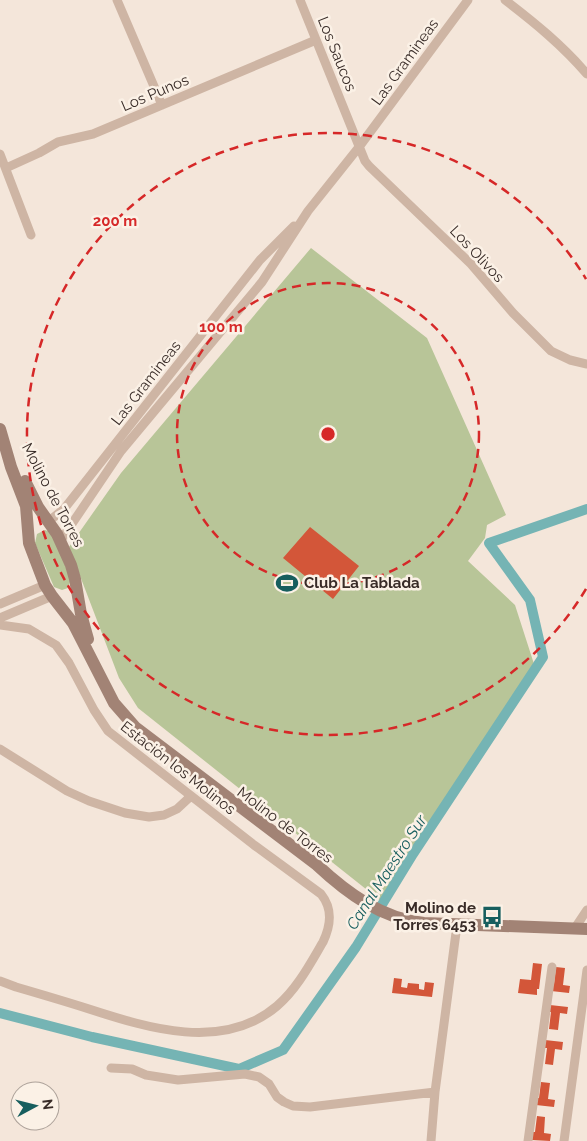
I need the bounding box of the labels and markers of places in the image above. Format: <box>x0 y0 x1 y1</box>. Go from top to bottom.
centre of rings <box>319 425 337 443</box>
sports icon: Club La Tablada <box>274 570 300 596</box>
place label: Club La Tablada <box>304 574 420 592</box>
place label: Molino de Torres 6453 <box>393 899 476 934</box>
bus stop icon: Molino de Torres 6453 <box>479 904 505 930</box>

